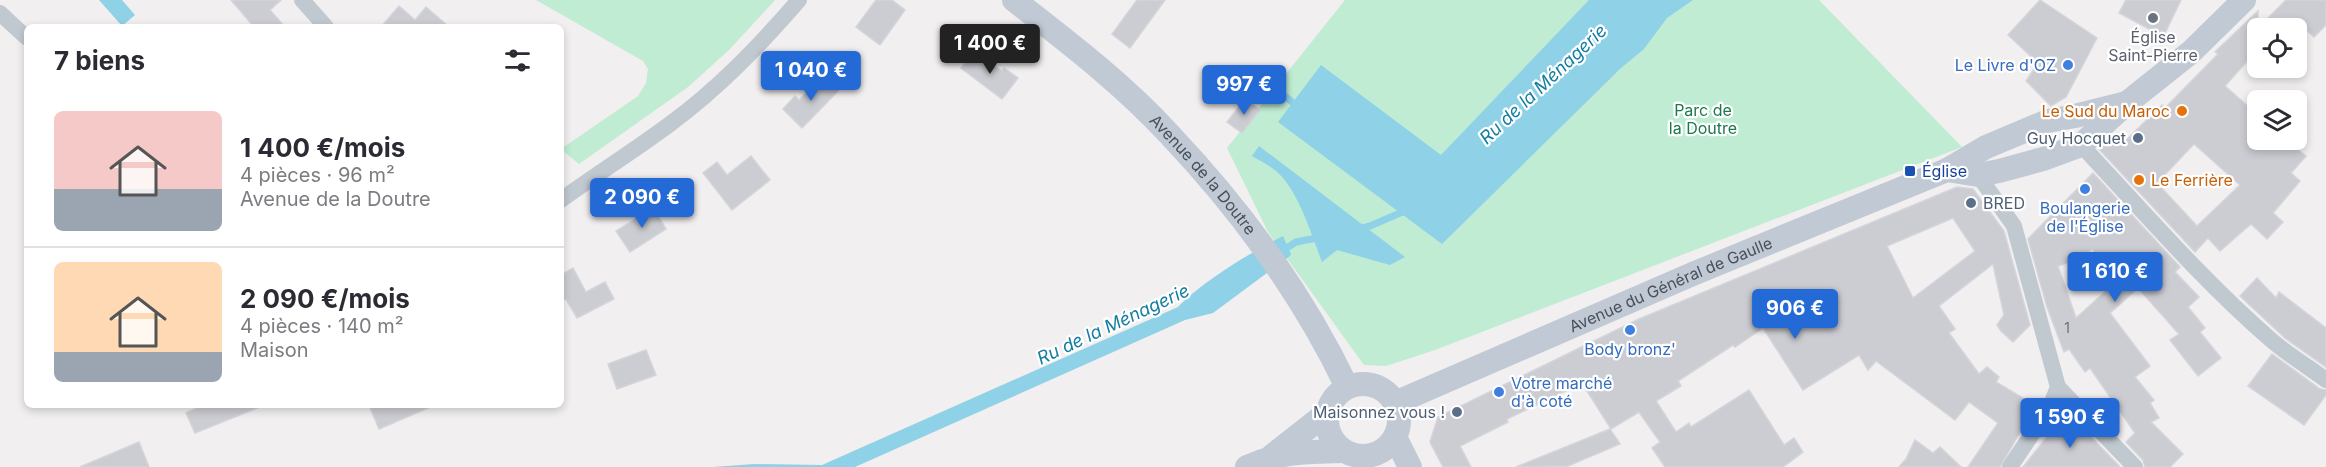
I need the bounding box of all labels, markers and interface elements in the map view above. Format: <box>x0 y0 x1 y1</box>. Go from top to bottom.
marker: Église Saint-Pierre <box>2146 11 2160 25</box>
map controls <box>2247 18 2307 150</box>
button: locate <box>2247 18 2307 78</box>
water label: Ru de la Ménagerie <box>1475 20 1611 148</box>
pin: 1 400 € <box>935 24 1045 75</box>
place label: Église Saint-Pierre <box>2108 27 2198 65</box>
text: 1 400 € <box>954 31 1026 55</box>
icon: filters <box>501 44 534 77</box>
text: 7 biens <box>54 45 145 76</box>
pin: 1 040 € <box>756 51 866 102</box>
place label: Le Livre d'OZ <box>1955 55 2056 75</box>
text: 1 040 € <box>775 58 847 82</box>
marker: Le Livre d'OZ <box>2061 58 2075 72</box>
pin: 997 € <box>1202 65 1286 116</box>
text: 997 € <box>1216 72 1272 96</box>
button: layers <box>2247 90 2307 150</box>
park label: Parc de la Doutre <box>1669 100 1737 138</box>
place label: Le Sud du Maroc <box>2041 101 2170 121</box>
marker: Le Sud du Maroc <box>2175 104 2189 118</box>
street label: Avenue de la Doutre <box>1146 110 1261 238</box>
place label: Guy Hocquet <box>2027 128 2126 148</box>
marker: Guy Hocquet <box>2131 131 2145 145</box>
text: 1 400 €/mois <box>240 132 405 163</box>
icon: home <box>102 135 174 207</box>
place label: Église <box>1922 161 1967 181</box>
text: 4 pièces · 96 m² <box>240 163 395 187</box>
marker: Église <box>1903 164 1917 178</box>
place label: Le Ferrière <box>2151 170 2233 190</box>
marker: Le Ferrière <box>2132 173 2146 187</box>
pin: 2 090 € <box>587 178 697 229</box>
marker: Boulangerie de l'Église <box>2078 182 2092 196</box>
text: 2 090 € <box>604 185 680 209</box>
text: Avenue de la Doutre <box>240 187 431 211</box>
place label: BRED <box>1983 193 2025 213</box>
marker: BRED <box>1964 196 1978 210</box>
place label: Boulangerie de l'Église <box>2040 198 2130 236</box>
street label: Avenue du Général de Gaulle <box>1566 233 1775 336</box>
pin: 1 610 € <box>2060 252 2170 303</box>
text: 1 610 € <box>2082 259 2148 283</box>
water label: Ru de la Ménagerie <box>1033 279 1193 369</box>
text: 2 090 €/mois <box>240 283 410 314</box>
icon: home <box>102 286 174 358</box>
pin: 906 € <box>1753 289 1837 340</box>
text: 906 € <box>1766 296 1824 320</box>
text: 4 pièces · 140 m² <box>240 314 404 338</box>
house number: 1 <box>2064 319 2070 336</box>
marker: Body bronz' <box>1623 323 1637 337</box>
text: Maison <box>240 338 309 362</box>
place label: Body bronz' <box>1584 339 1676 359</box>
place label: Votre marché d'à coté <box>1511 373 1612 411</box>
marker: Votre marché d'à coté <box>1492 385 1506 399</box>
pin: 1 590 € <box>2015 398 2125 449</box>
place label: Maisonnez vous ! <box>1313 402 1445 422</box>
marker: Maisonnez vous ! <box>1450 405 1464 419</box>
text: 1 590 € <box>2034 405 2106 429</box>

